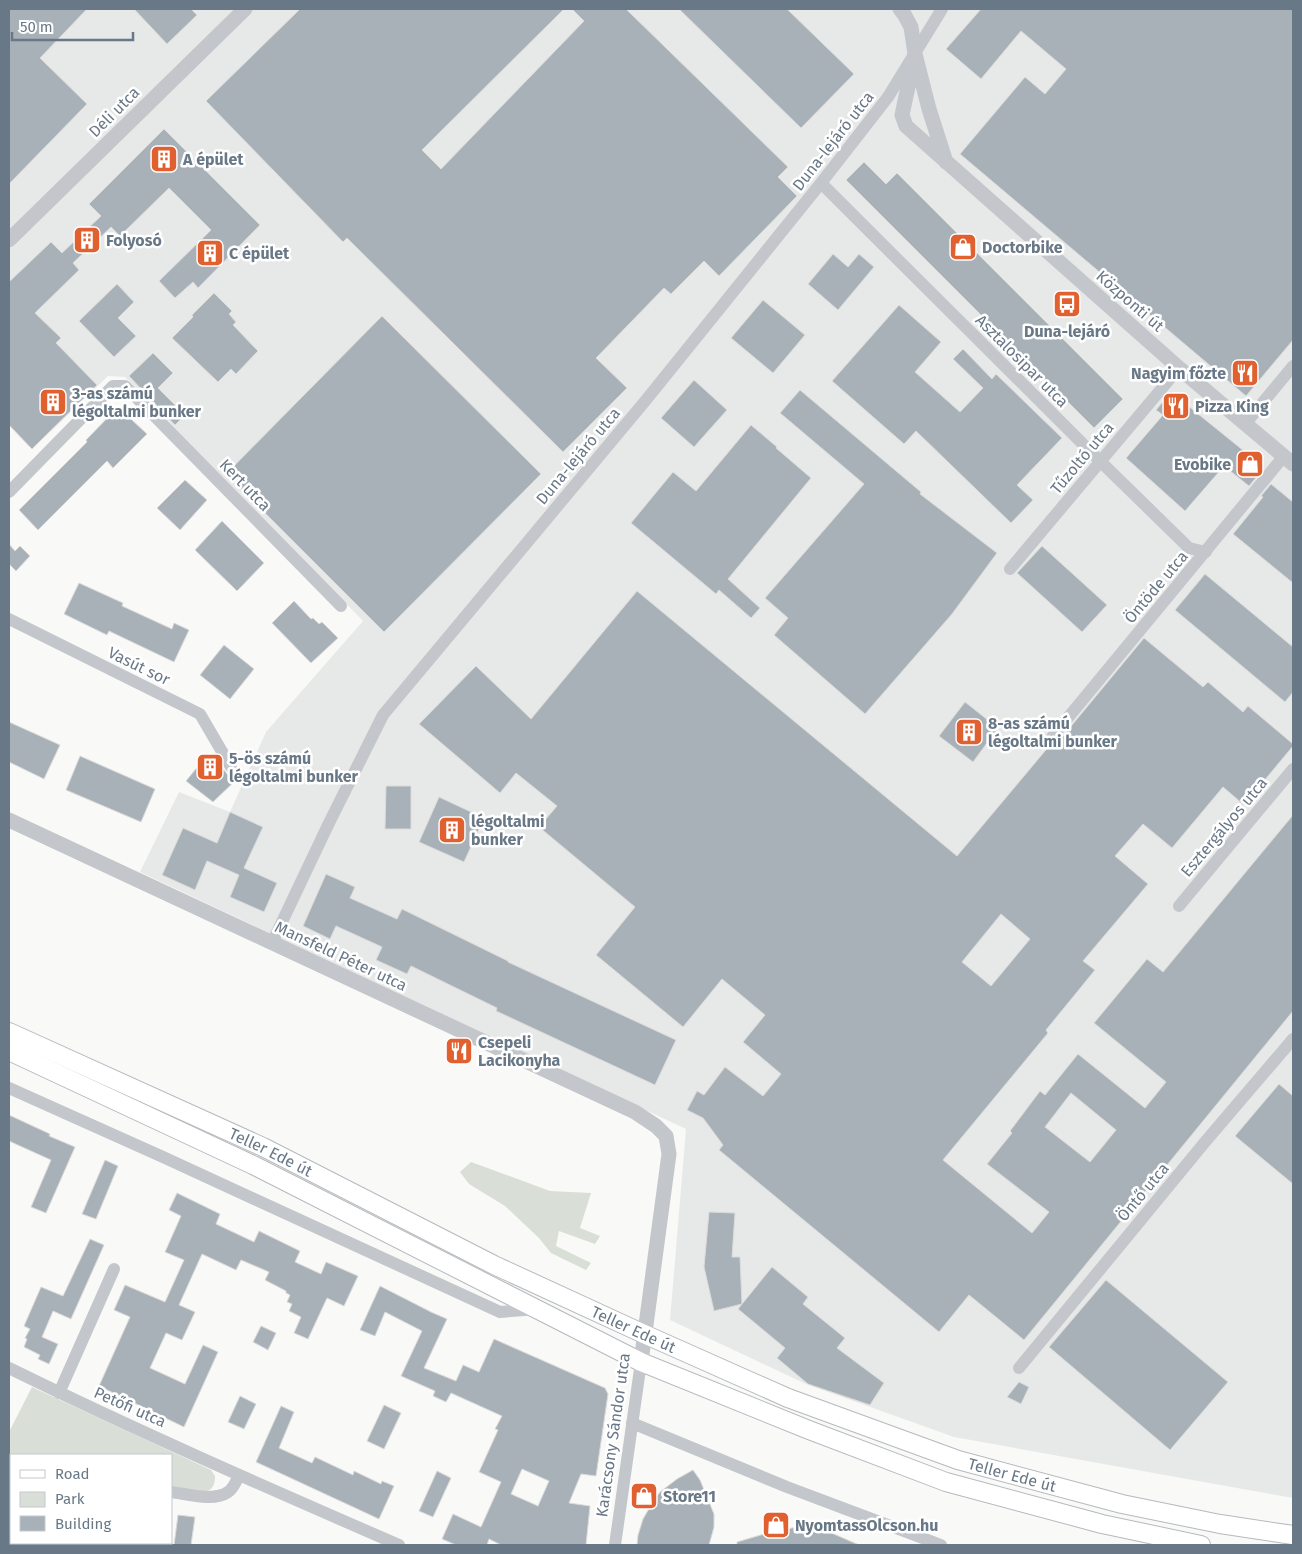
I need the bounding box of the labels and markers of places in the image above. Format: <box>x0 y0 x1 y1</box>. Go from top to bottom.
building icon: A épület <box>149 144 179 174</box>
place label: A épület <box>182 150 244 169</box>
building icon: Folyosó <box>72 225 102 255</box>
place label: Folyosó <box>106 231 162 250</box>
shop icon: Doctorbike <box>948 232 978 262</box>
building icon: C épület <box>195 238 225 268</box>
place label: Doctorbike <box>982 238 1063 257</box>
place label: C épület <box>229 244 290 263</box>
bus stop icon: Duna-lejáró <box>1052 289 1082 319</box>
place label: Duna-lejáró <box>1024 322 1110 341</box>
restaurant icon: Nagyim főzte <box>1230 358 1260 388</box>
place label: Nagyim főzte <box>1131 364 1226 383</box>
place label: 3-as számú légoltalmi bunker <box>71 384 202 421</box>
building icon: 3-as számú légoltalmi bunker <box>38 387 68 417</box>
restaurant icon: Pizza King <box>1161 391 1191 421</box>
place label: Pizza King <box>1195 397 1269 416</box>
shop icon: Evobike <box>1235 449 1265 479</box>
place label: Evobike <box>1174 455 1231 474</box>
place label: 8-as számú légoltalmi bunker <box>988 714 1118 751</box>
building icon: 8-as számú légoltalmi bunker <box>954 717 984 747</box>
place label: 5-ös számú légoltalmi bunker <box>229 749 359 786</box>
building icon: 5-ös számú légoltalmi bunker <box>195 752 225 782</box>
place label: légoltalmi bunker <box>471 812 544 849</box>
building icon: légoltalmi bunker <box>437 815 467 845</box>
place label: Csepeli Lacikonyha <box>478 1033 561 1070</box>
restaurant icon: Csepeli Lacikonyha <box>444 1036 474 1066</box>
shop icon: Store11 <box>629 1481 659 1511</box>
place label: Store11 <box>663 1487 716 1506</box>
shop icon: NyomtassOlcson.hu <box>761 1510 791 1540</box>
place label: NyomtassOlcson.hu <box>795 1516 939 1535</box>

